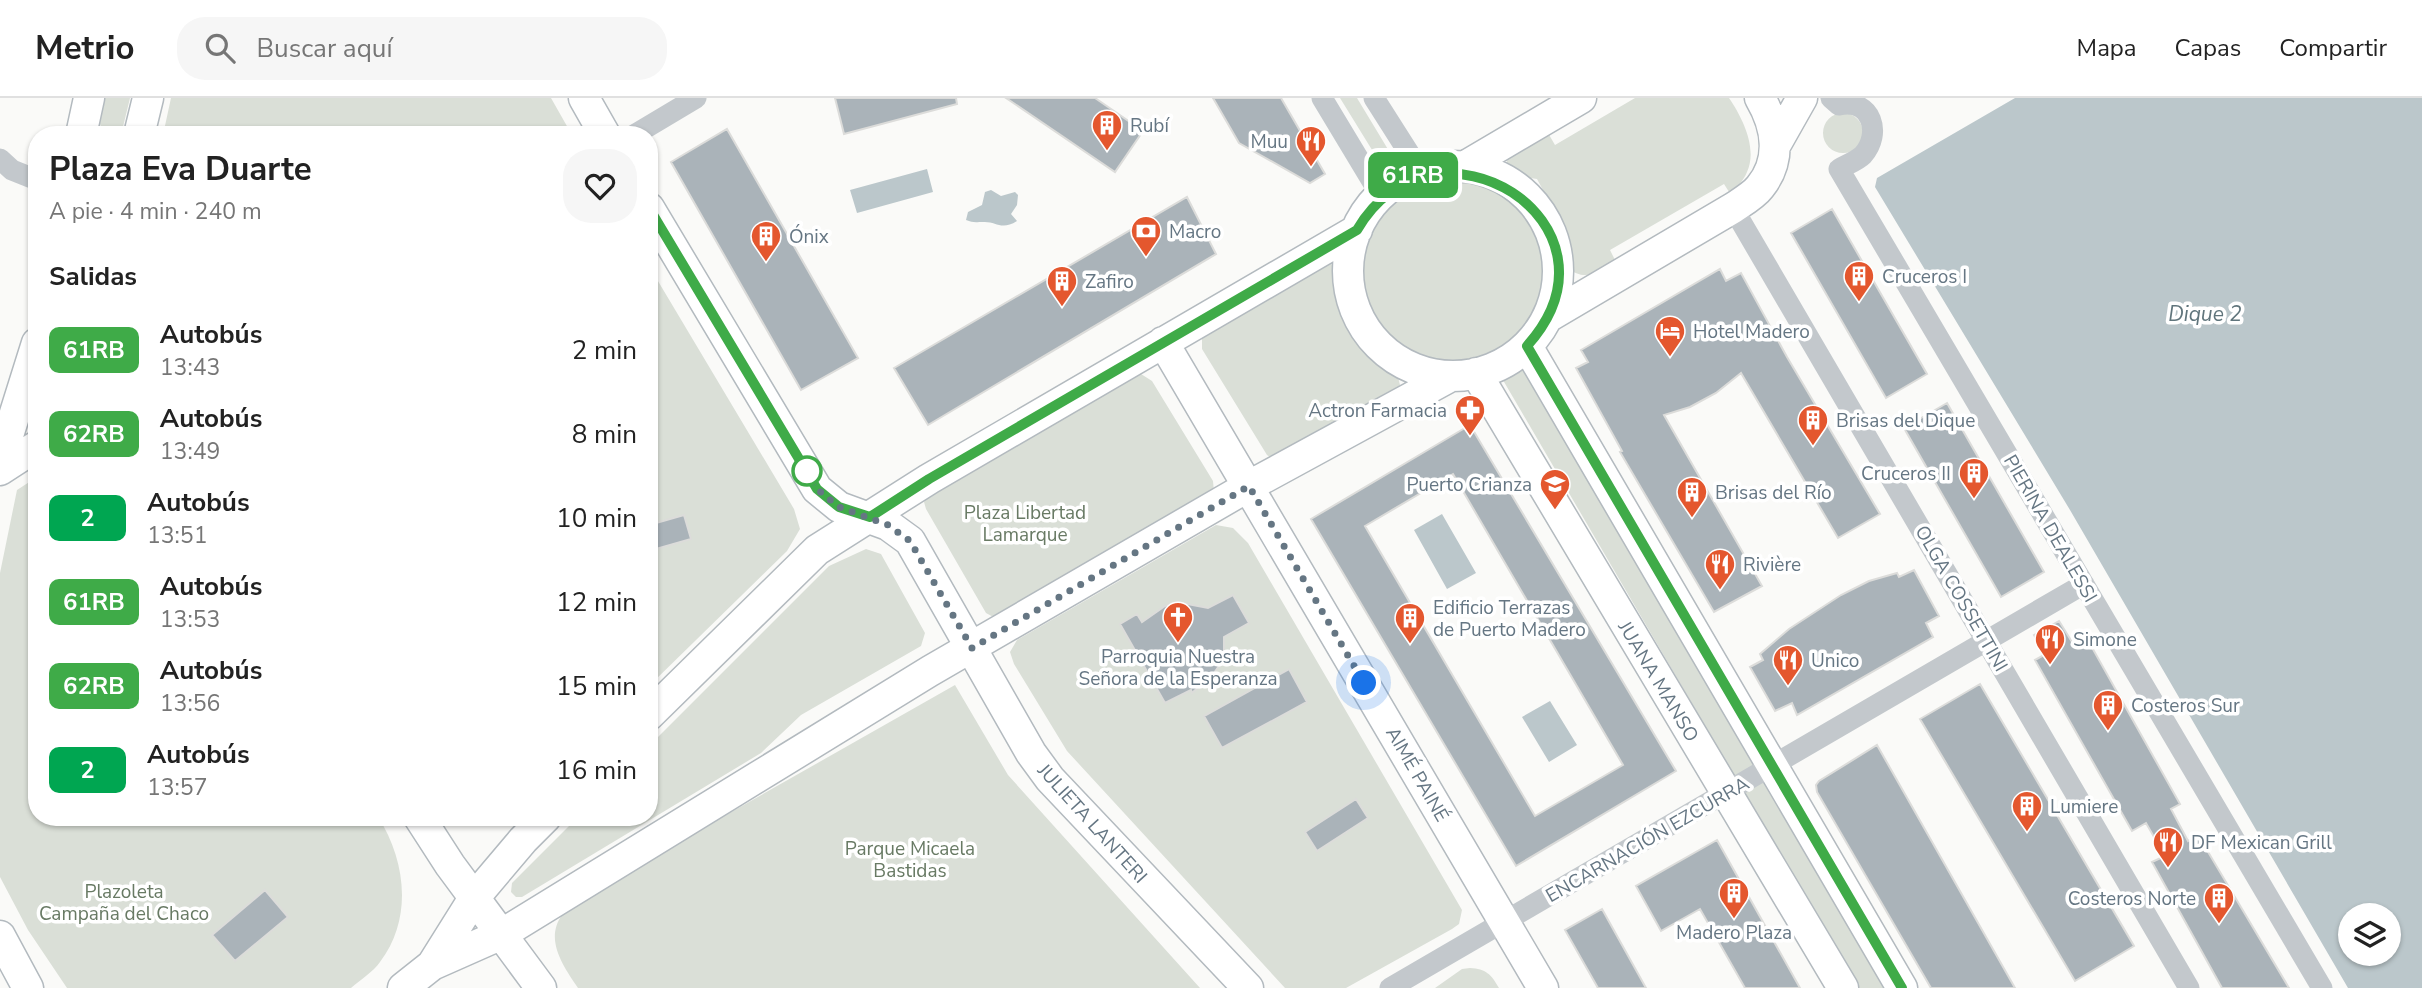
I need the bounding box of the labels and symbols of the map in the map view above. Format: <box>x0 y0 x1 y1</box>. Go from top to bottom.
building icon: Rubí <box>1090 108 1124 152</box>
place label: Rubí <box>1130 113 1170 139</box>
restaurant icon: Muu <box>1294 124 1328 168</box>
place label: Muu <box>1250 129 1288 155</box>
line badge: 61RB <box>1364 152 1462 198</box>
bank icon: Macro <box>1129 214 1163 258</box>
building icon: Ónix <box>749 219 783 263</box>
place label: Macro <box>1169 219 1221 245</box>
place label: Ónix <box>789 224 829 250</box>
building icon: Cruceros I <box>1842 259 1876 303</box>
building icon: Zafiro <box>1045 264 1079 308</box>
place label: Cruceros I <box>1882 264 1967 290</box>
place label: Zafiro <box>1085 269 1134 295</box>
water label: Dique 2 <box>2168 300 2242 328</box>
hotel icon: Hotel Madero <box>1653 314 1687 358</box>
place label: Hotel Madero <box>1693 319 1810 345</box>
pharmacy icon: Actron Farmacia <box>1453 393 1487 437</box>
place label: Actron Farmacia <box>1308 398 1447 424</box>
building icon: Brisas del Dique <box>1796 403 1830 447</box>
place label: Brisas del Dique <box>1836 408 1975 434</box>
street label: PIERINA DEALESSI <box>1997 450 2103 607</box>
unlabelled marker <box>792 456 822 486</box>
building icon: Cruceros II <box>1957 456 1991 500</box>
place label: Cruceros II <box>1861 461 1951 487</box>
school or university icon: Puerto Crianza <box>1538 467 1572 511</box>
place label: Puerto Crianza <box>1406 472 1532 498</box>
building icon: Brisas del Río <box>1675 475 1709 519</box>
place label: Brisas del Río <box>1715 480 1832 506</box>
park label: Plaza Libertad Lamarque <box>964 500 1086 548</box>
street label: OLGA COSSETTINI <box>1909 521 2014 676</box>
restaurant icon: Rivière <box>1703 547 1737 591</box>
place label: Rivière <box>1743 552 1801 578</box>
place label: Edificio Terrazas de Puerto Madero <box>1433 595 1586 643</box>
church icon: Parroquia Nuestra Señora de la Esperanza <box>1161 600 1195 644</box>
building icon: Edificio Terrazas de Puerto Madero <box>1393 601 1427 645</box>
street label: JUANA MANSO <box>1611 615 1705 747</box>
restaurant icon: Simone <box>2033 622 2067 666</box>
place label: Simone <box>2073 627 2137 653</box>
restaurant icon: Unico <box>1771 643 1805 687</box>
place label: Parroquia Nuestra Señora de la Esperanza <box>1078 644 1278 692</box>
place label: Unico <box>1811 648 1859 674</box>
your location <box>1346 665 1381 700</box>
building icon: Costeros Sur <box>2091 688 2125 732</box>
place label: Costeros Sur <box>2131 693 2240 719</box>
street label: AIMÉ PAINÉ <box>1380 722 1455 827</box>
street label: JULIETA LANTERI <box>1031 758 1153 889</box>
street label: ENCARNACIÓN EZCURRA <box>1541 771 1754 909</box>
building icon: Lumiere <box>2010 789 2044 833</box>
place label: Lumiere <box>2050 794 2118 820</box>
restaurant icon: DF Mexican Grill <box>2151 825 2185 869</box>
place label: DF Mexican Grill <box>2191 830 2332 856</box>
park label: Parque Micaela Bastidas <box>845 836 975 884</box>
building icon: Madero Plaza <box>1717 876 1751 920</box>
park label: Plazoleta Campaña del Chaco <box>39 879 209 927</box>
building icon: Costeros Norte <box>2202 881 2236 925</box>
place label: Costeros Norte <box>2068 886 2196 912</box>
place label: Madero Plaza <box>1676 920 1792 946</box>

